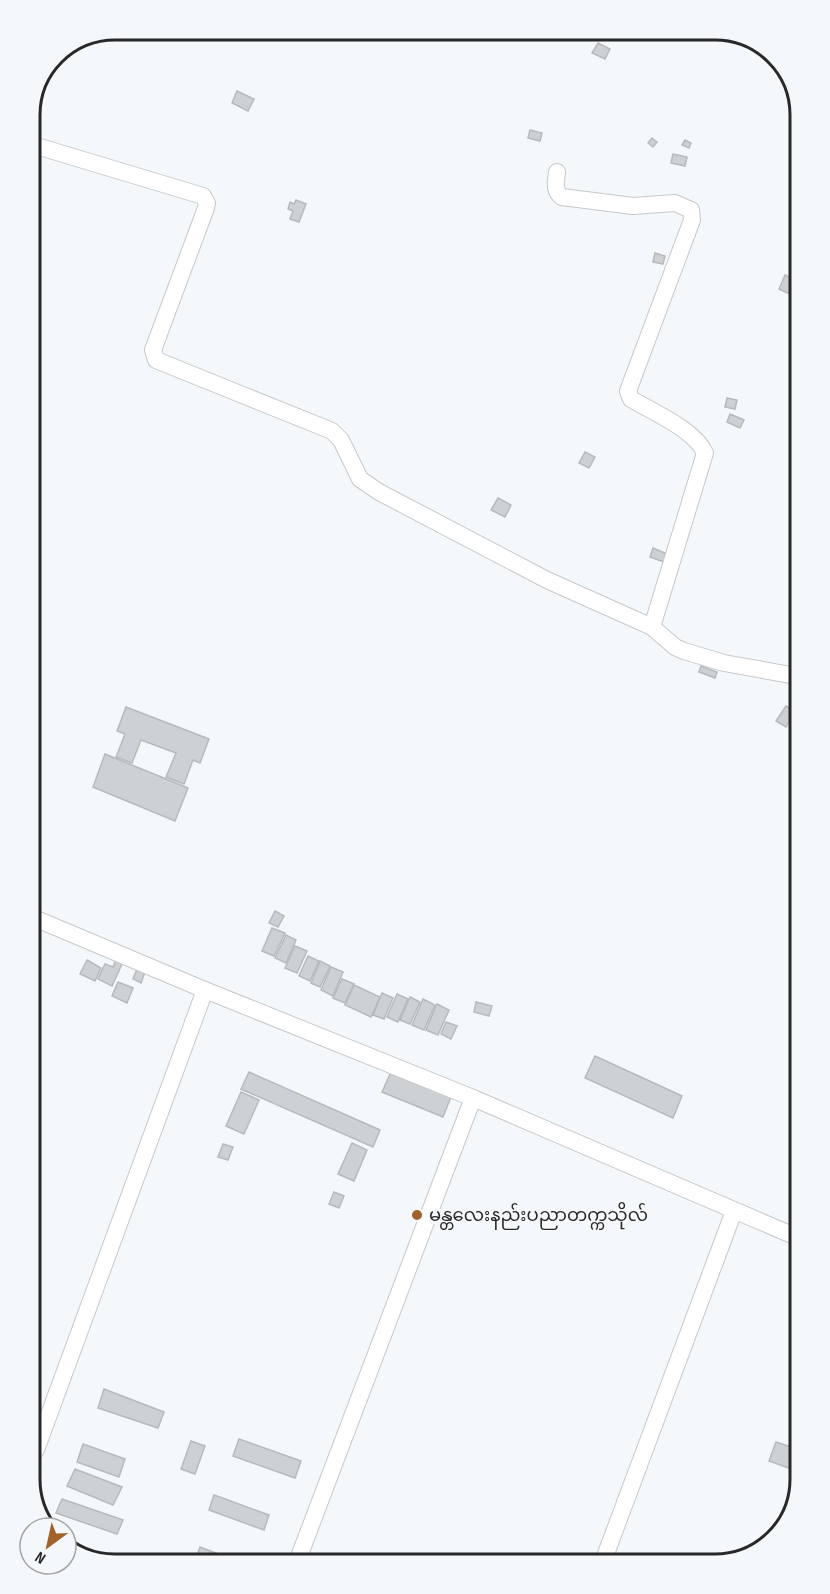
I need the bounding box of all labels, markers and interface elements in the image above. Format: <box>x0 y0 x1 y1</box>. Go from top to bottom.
place label: မန္တလေးနည်းပညာတက္ကသိုလ် <box>429 1201 648 1230</box>
marker: မန္တလေးနည်းပညာတက္ကသိုလ် <box>410 1208 424 1222</box>
north arrow <box>18 1516 78 1576</box>
text: N <box>32 1547 49 1568</box>

